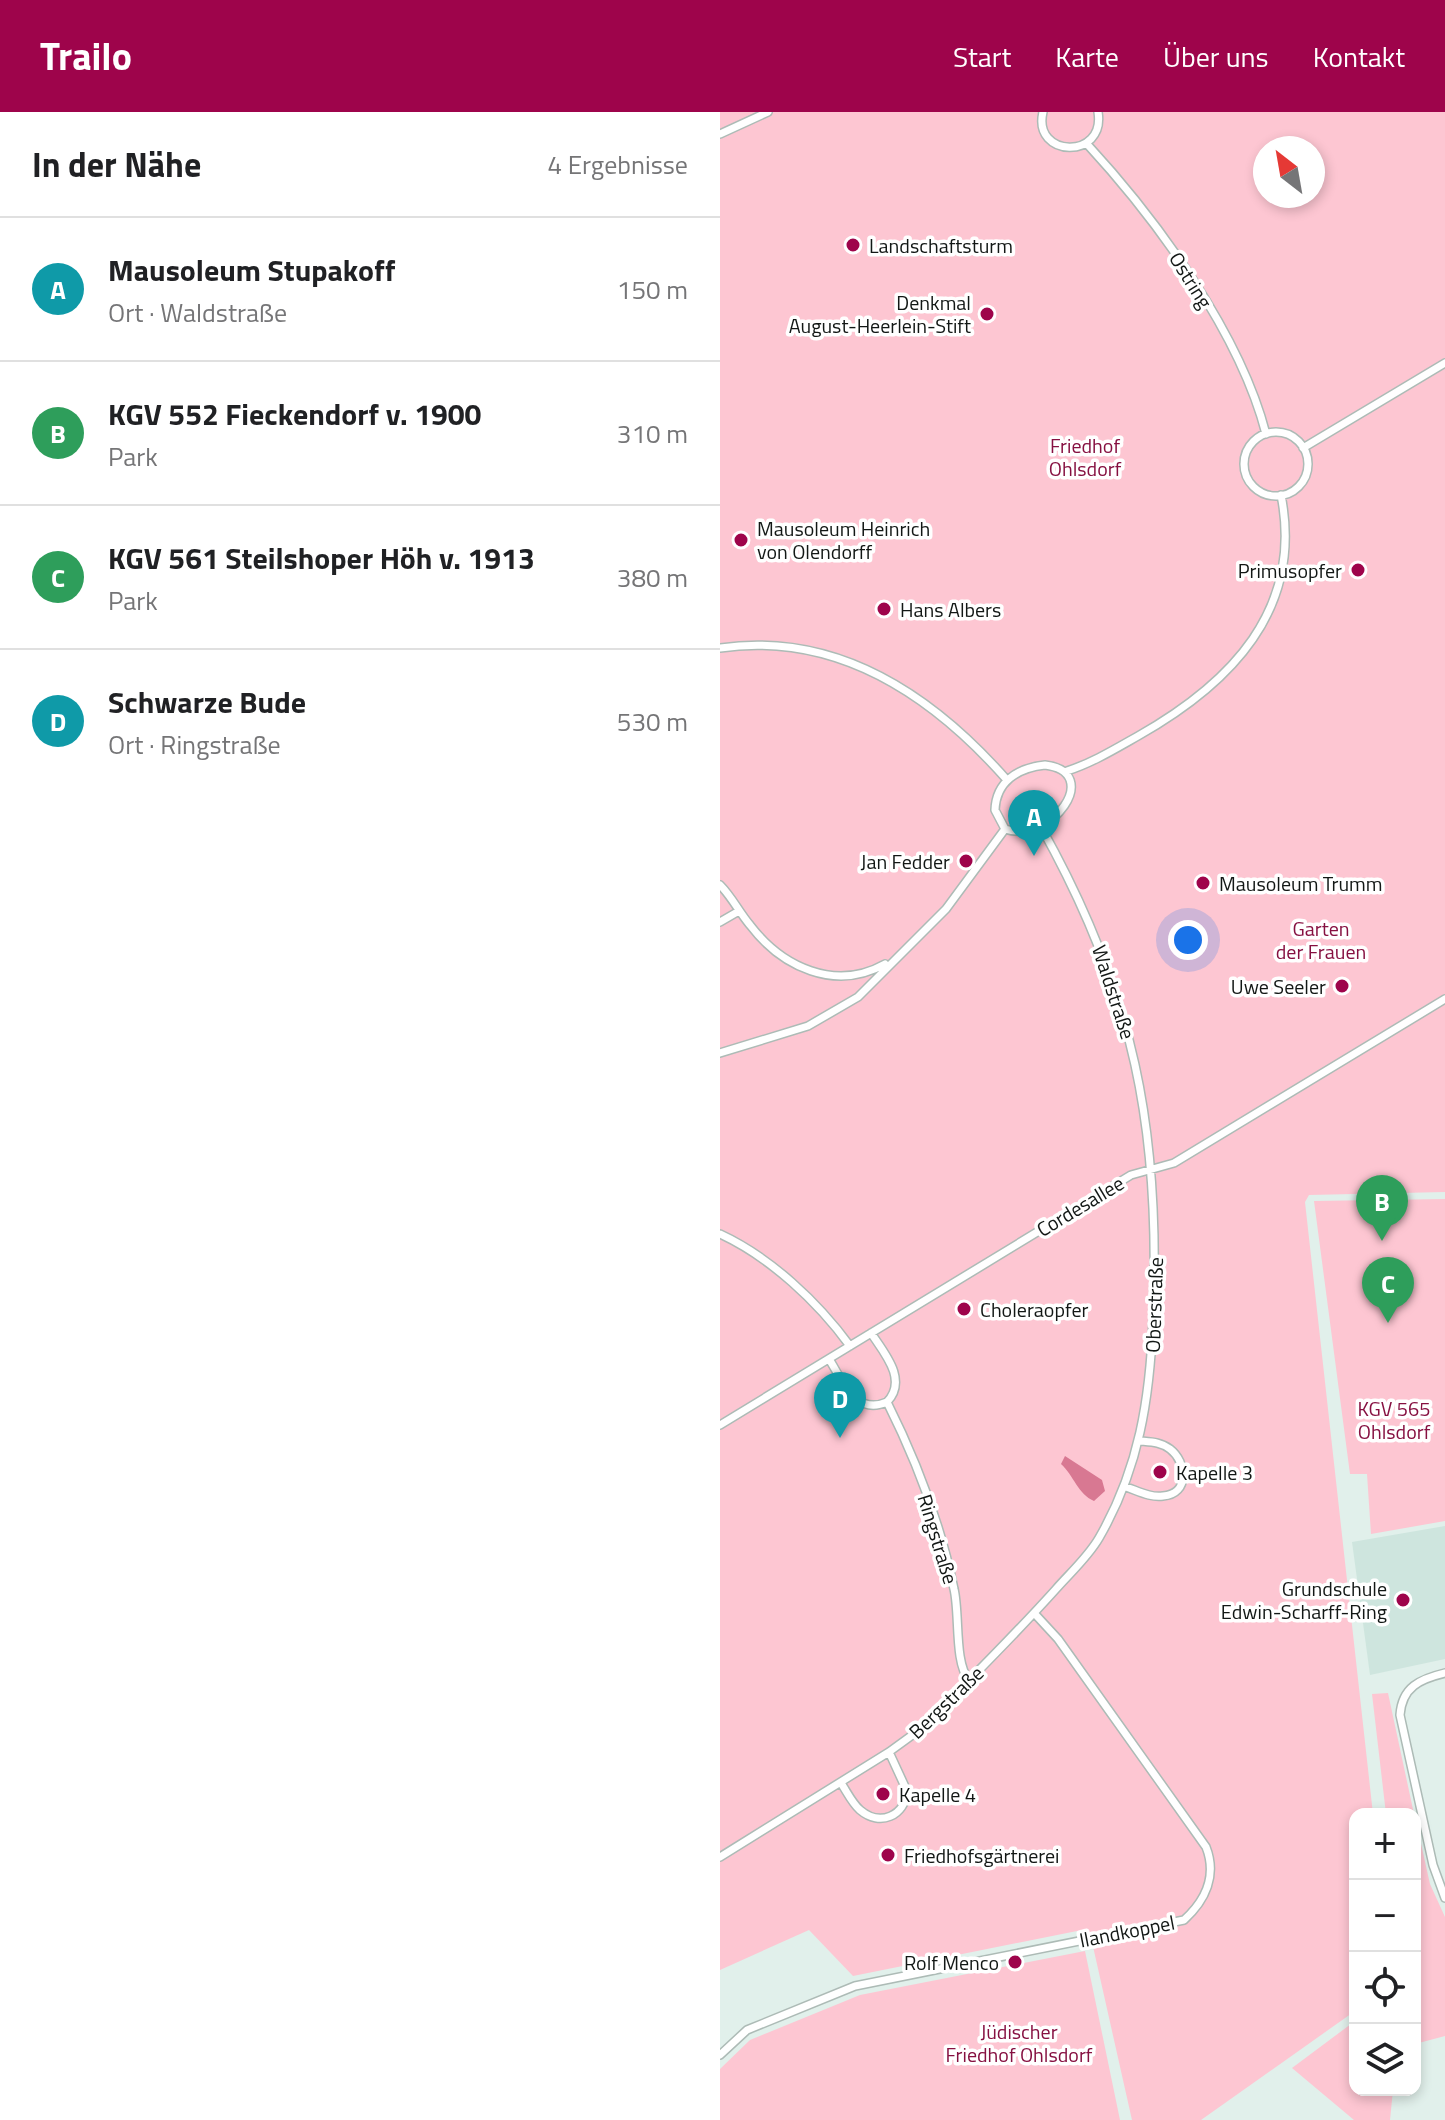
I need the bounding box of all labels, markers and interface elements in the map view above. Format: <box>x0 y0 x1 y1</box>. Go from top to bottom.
text: Trailo <box>40 27 132 85</box>
text: Start <box>953 35 1011 78</box>
text: Karte <box>1055 35 1119 78</box>
text: Über uns <box>1163 35 1269 78</box>
text: Kontakt <box>1313 35 1405 78</box>
north arrow <box>1253 136 1325 208</box>
text: In der Nähe <box>32 138 201 190</box>
text: 4 Ergebnisse <box>547 145 688 184</box>
place label: Landschaftsturm <box>869 230 1013 261</box>
marker: Landschaftsturm <box>844 236 862 254</box>
street label: Ostring <box>1161 246 1221 314</box>
text: Mausoleum Stupakoff <box>108 247 395 293</box>
text: A <box>50 270 66 309</box>
text: 150 m <box>617 270 688 309</box>
place label: Denkmal August-Heerlein-Stift <box>789 287 971 341</box>
text: Ort · Waldstraße <box>108 293 287 332</box>
marker: Denkmal August-Heerlein-Stift <box>978 305 996 323</box>
text: KGV 552 Fieckendorf v. 1900 <box>108 391 481 437</box>
text: B <box>50 414 66 453</box>
text: 310 m <box>617 414 688 453</box>
park label: Friedhof Ohlsdorf <box>1049 430 1122 484</box>
text: Park <box>108 437 158 476</box>
place label: Mausoleum Heinrich von Olendorff <box>757 513 930 567</box>
marker: Mausoleum Heinrich von Olendorff <box>732 531 750 549</box>
text: KGV 561 Steilshoper Höh v. 1913 <box>108 535 535 581</box>
place label: Primusopfer <box>1238 555 1342 586</box>
text: C <box>51 558 65 597</box>
text: 380 m <box>617 558 688 597</box>
marker: Primusopfer <box>1349 561 1367 579</box>
text: Park <box>108 581 158 620</box>
place label: Hans Albers <box>900 594 1001 625</box>
marker: Hans Albers <box>875 600 893 618</box>
text: Schwarze Bude <box>108 679 306 725</box>
text: D <box>50 702 66 741</box>
text: 530 m <box>617 702 688 741</box>
text: Ort · Ringstraße <box>108 725 281 764</box>
pin: A <box>1008 790 1060 856</box>
place label: Jan Fedder <box>861 846 950 877</box>
marker: Jan Fedder <box>957 852 975 870</box>
place label: Mausoleum Trumm <box>1219 868 1383 899</box>
marker: Mausoleum Trumm <box>1194 874 1212 892</box>
park label: Garten der Frauen <box>1276 913 1366 967</box>
your location <box>1168 920 1208 960</box>
street label: Waldstraße <box>1084 941 1144 1043</box>
place label: Uwe Seeler <box>1231 971 1326 1002</box>
marker: Uwe Seeler <box>1333 977 1351 995</box>
street label: Cordesallee <box>1030 1168 1130 1244</box>
pin: B <box>1356 1175 1408 1241</box>
street label: Oberstraße <box>1137 1257 1171 1353</box>
pin: C <box>1362 1257 1414 1323</box>
place label: Choleraopfer <box>980 1294 1088 1325</box>
marker: Choleraopfer <box>955 1300 973 1318</box>
pin: D <box>814 1372 866 1438</box>
park label: KGV 565 Ohlsdorf <box>1358 1393 1431 1447</box>
place label: Kapelle 3 <box>1176 1457 1253 1488</box>
marker: Kapelle 3 <box>1151 1463 1169 1481</box>
street label: Ringstraße <box>910 1490 966 1588</box>
place label: Grundschule Edwin-Scharff-Ring <box>1221 1573 1387 1627</box>
marker: Grundschule Edwin-Scharff-Ring <box>1394 1591 1412 1609</box>
street label: Bergstraße <box>901 1658 991 1746</box>
place label: Kapelle 4 <box>899 1779 976 1810</box>
marker: Kapelle 4 <box>874 1785 892 1803</box>
map controls <box>1349 1808 1421 2096</box>
button: + <box>1349 1808 1421 1880</box>
place label: Friedhofsgärtnerei <box>904 1840 1059 1871</box>
marker: Friedhofsgärtnerei <box>879 1846 897 1864</box>
button: − <box>1349 1880 1421 1952</box>
street label: Ilandkoppel <box>1077 1907 1177 1955</box>
place label: Rolf Menco <box>904 1947 999 1978</box>
button: locate <box>1349 1952 1421 2024</box>
marker: Rolf Menco <box>1006 1953 1024 1971</box>
park label: Jüdischer Friedhof Ohlsdorf <box>946 2016 1093 2070</box>
button: layers <box>1349 2024 1421 2096</box>

